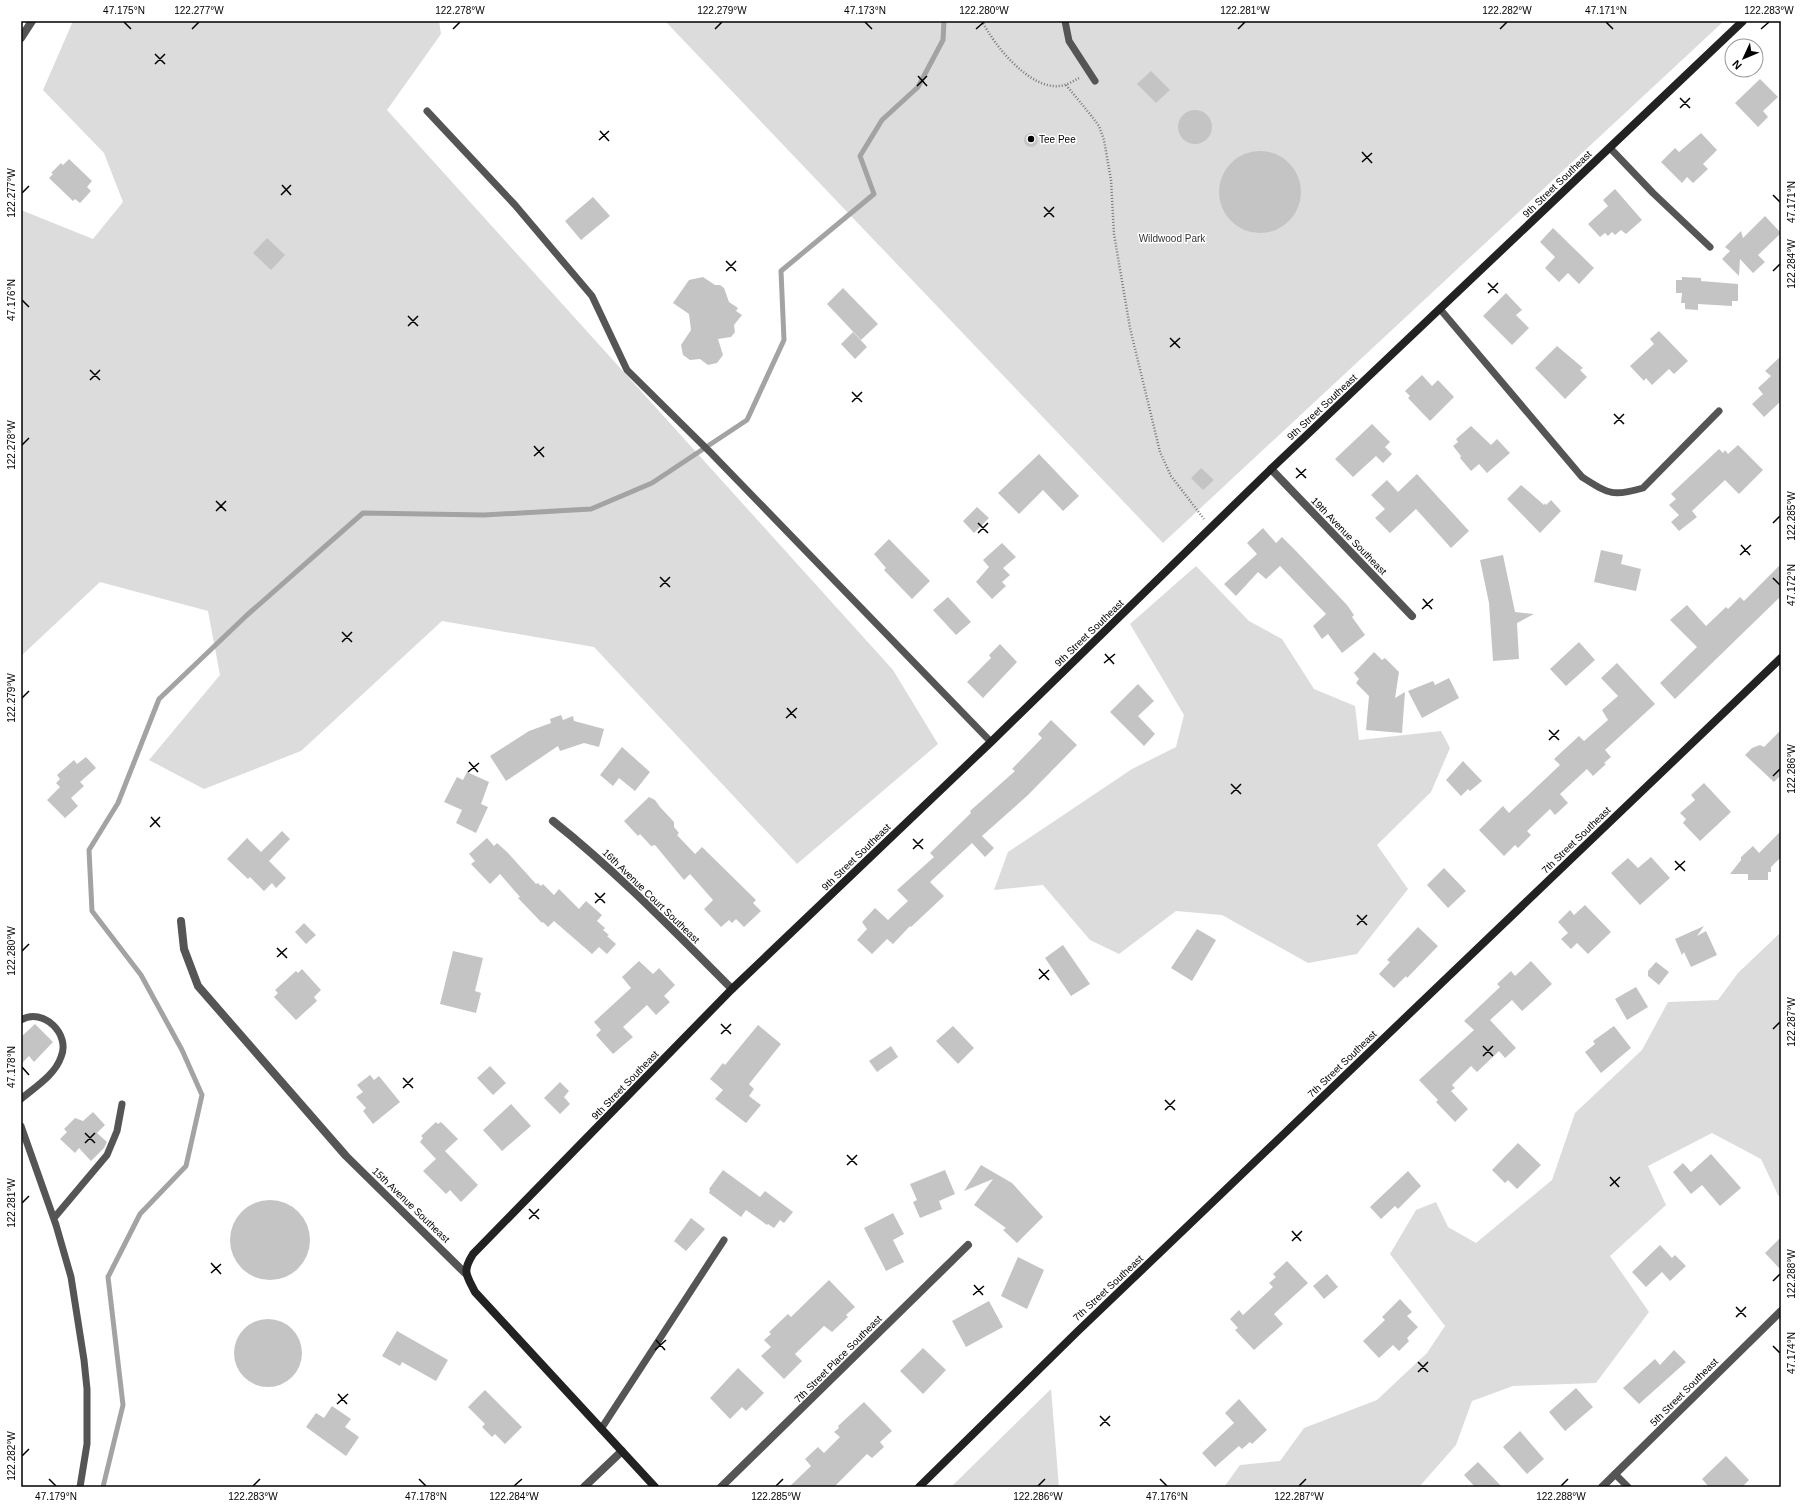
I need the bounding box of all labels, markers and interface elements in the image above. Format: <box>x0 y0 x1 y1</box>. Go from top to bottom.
text: 47.175°N <box>103 5 145 16</box>
text: 122.277°W <box>174 5 224 16</box>
text: 122.278°W <box>435 5 485 16</box>
text: 122.279°W <box>697 5 747 16</box>
text: 47.173°N <box>844 5 886 16</box>
text: 122.280°W <box>959 5 1009 16</box>
text: 122.281°W <box>1220 5 1270 16</box>
text: 122.282°W <box>1482 5 1532 16</box>
text: 47.171°N <box>1585 5 1627 16</box>
text: 122.283°W <box>1744 5 1794 16</box>
north arrow <box>1724 38 1764 78</box>
text: N <box>1730 58 1744 72</box>
marker: Tee Pee <box>1026 134 1036 144</box>
place label: Tee Pee <box>1039 134 1076 145</box>
street label: 9th Street Southeast <box>1520 148 1594 220</box>
text: 122.277°W <box>6 168 17 218</box>
text: 47.171°N <box>1786 181 1797 223</box>
park label: Wildwood Park <box>1139 233 1206 244</box>
text: 122.284°W <box>1786 239 1797 289</box>
text: 47.176°N <box>6 279 17 321</box>
street label: 9th Street Southeast <box>1285 372 1359 442</box>
text: 122.278°W <box>6 420 17 470</box>
text: 122.285°W <box>1786 491 1797 541</box>
street label: 19th Avenue Southeast <box>1309 495 1389 577</box>
text: 47.172°N <box>1786 564 1797 606</box>
street label: 9th Street Southeast <box>1052 597 1126 669</box>
text: 122.279°W <box>6 673 17 723</box>
text: 122.286°W <box>1786 744 1797 794</box>
street label: 7th Street Southeast <box>1539 804 1613 876</box>
street label: 9th Street Southeast <box>819 821 893 893</box>
street label: 16th Avenue Court Southeast <box>600 847 702 945</box>
text: 122.280°W <box>6 926 17 976</box>
text: 122.287°W <box>1786 997 1797 1047</box>
street label: 7th Street Southeast <box>1305 1028 1379 1100</box>
text: 47.178°N <box>6 1046 17 1088</box>
street label: 9th Street Southeast <box>589 1048 661 1122</box>
street label: 15th Avenue Southeast <box>370 1165 452 1245</box>
text: 122.281°W <box>6 1178 17 1228</box>
text: 122.288°W <box>1786 1249 1797 1299</box>
street label: 7th Street Southeast <box>1071 1253 1145 1323</box>
street label: 7th Street Place Southeast <box>792 1313 884 1405</box>
text: 47.174°N <box>1786 1332 1797 1374</box>
street label: 5th Street Southeast <box>1648 1356 1720 1428</box>
text: 122.282°W <box>6 1431 17 1481</box>
text: 47.179°N <box>35 1491 77 1502</box>
text: 122.283°W <box>228 1491 278 1502</box>
text: 47.178°N <box>405 1491 447 1502</box>
text: 122.284°W <box>489 1491 539 1502</box>
text: 122.285°W <box>751 1491 801 1502</box>
text: 122.286°W <box>1013 1491 1063 1502</box>
text: 47.176°N <box>1146 1491 1188 1502</box>
text: 122.287°W <box>1274 1491 1324 1502</box>
text: 122.288°W <box>1536 1491 1586 1502</box>

